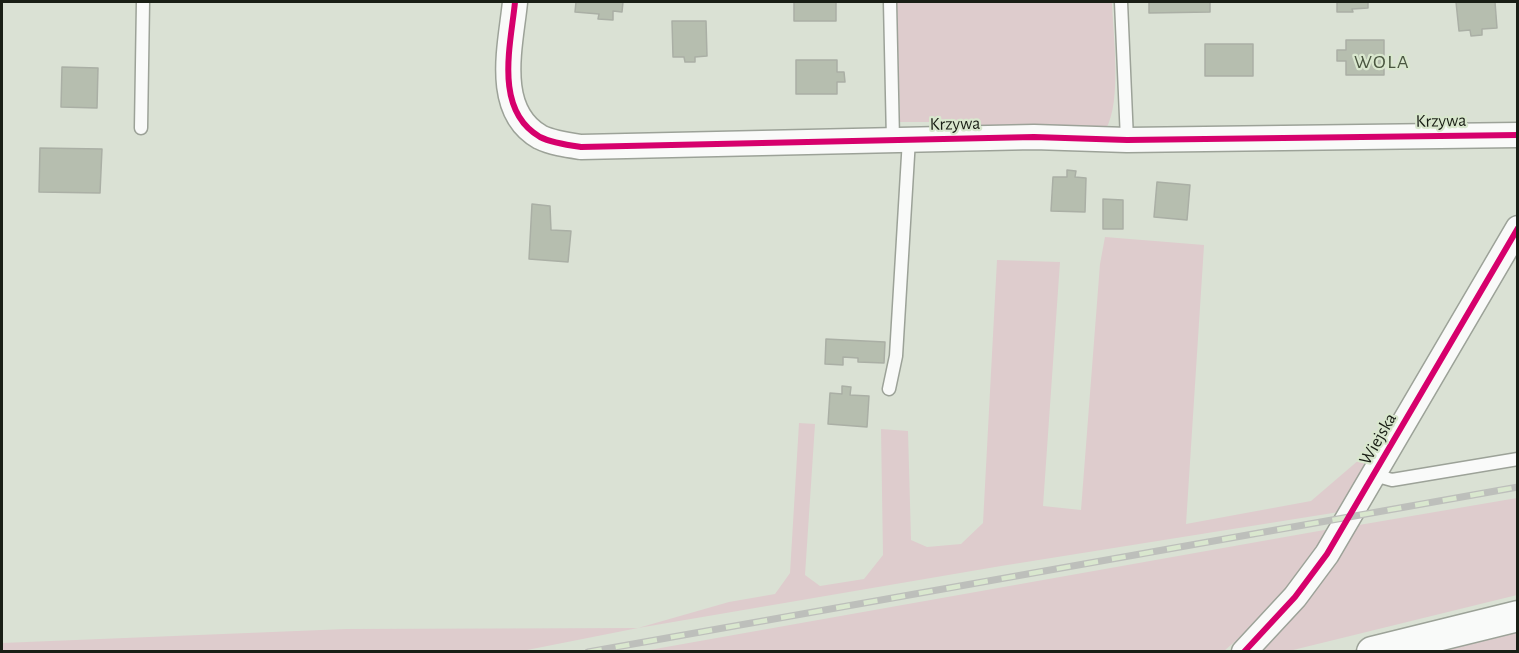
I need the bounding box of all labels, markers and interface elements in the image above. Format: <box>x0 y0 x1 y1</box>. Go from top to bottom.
district label: WOLA <box>1354 50 1410 74</box>
street label: Krzywa <box>1415 110 1467 132</box>
street label: Krzywa <box>929 113 981 135</box>
street label: Wiejska <box>1355 409 1401 469</box>

